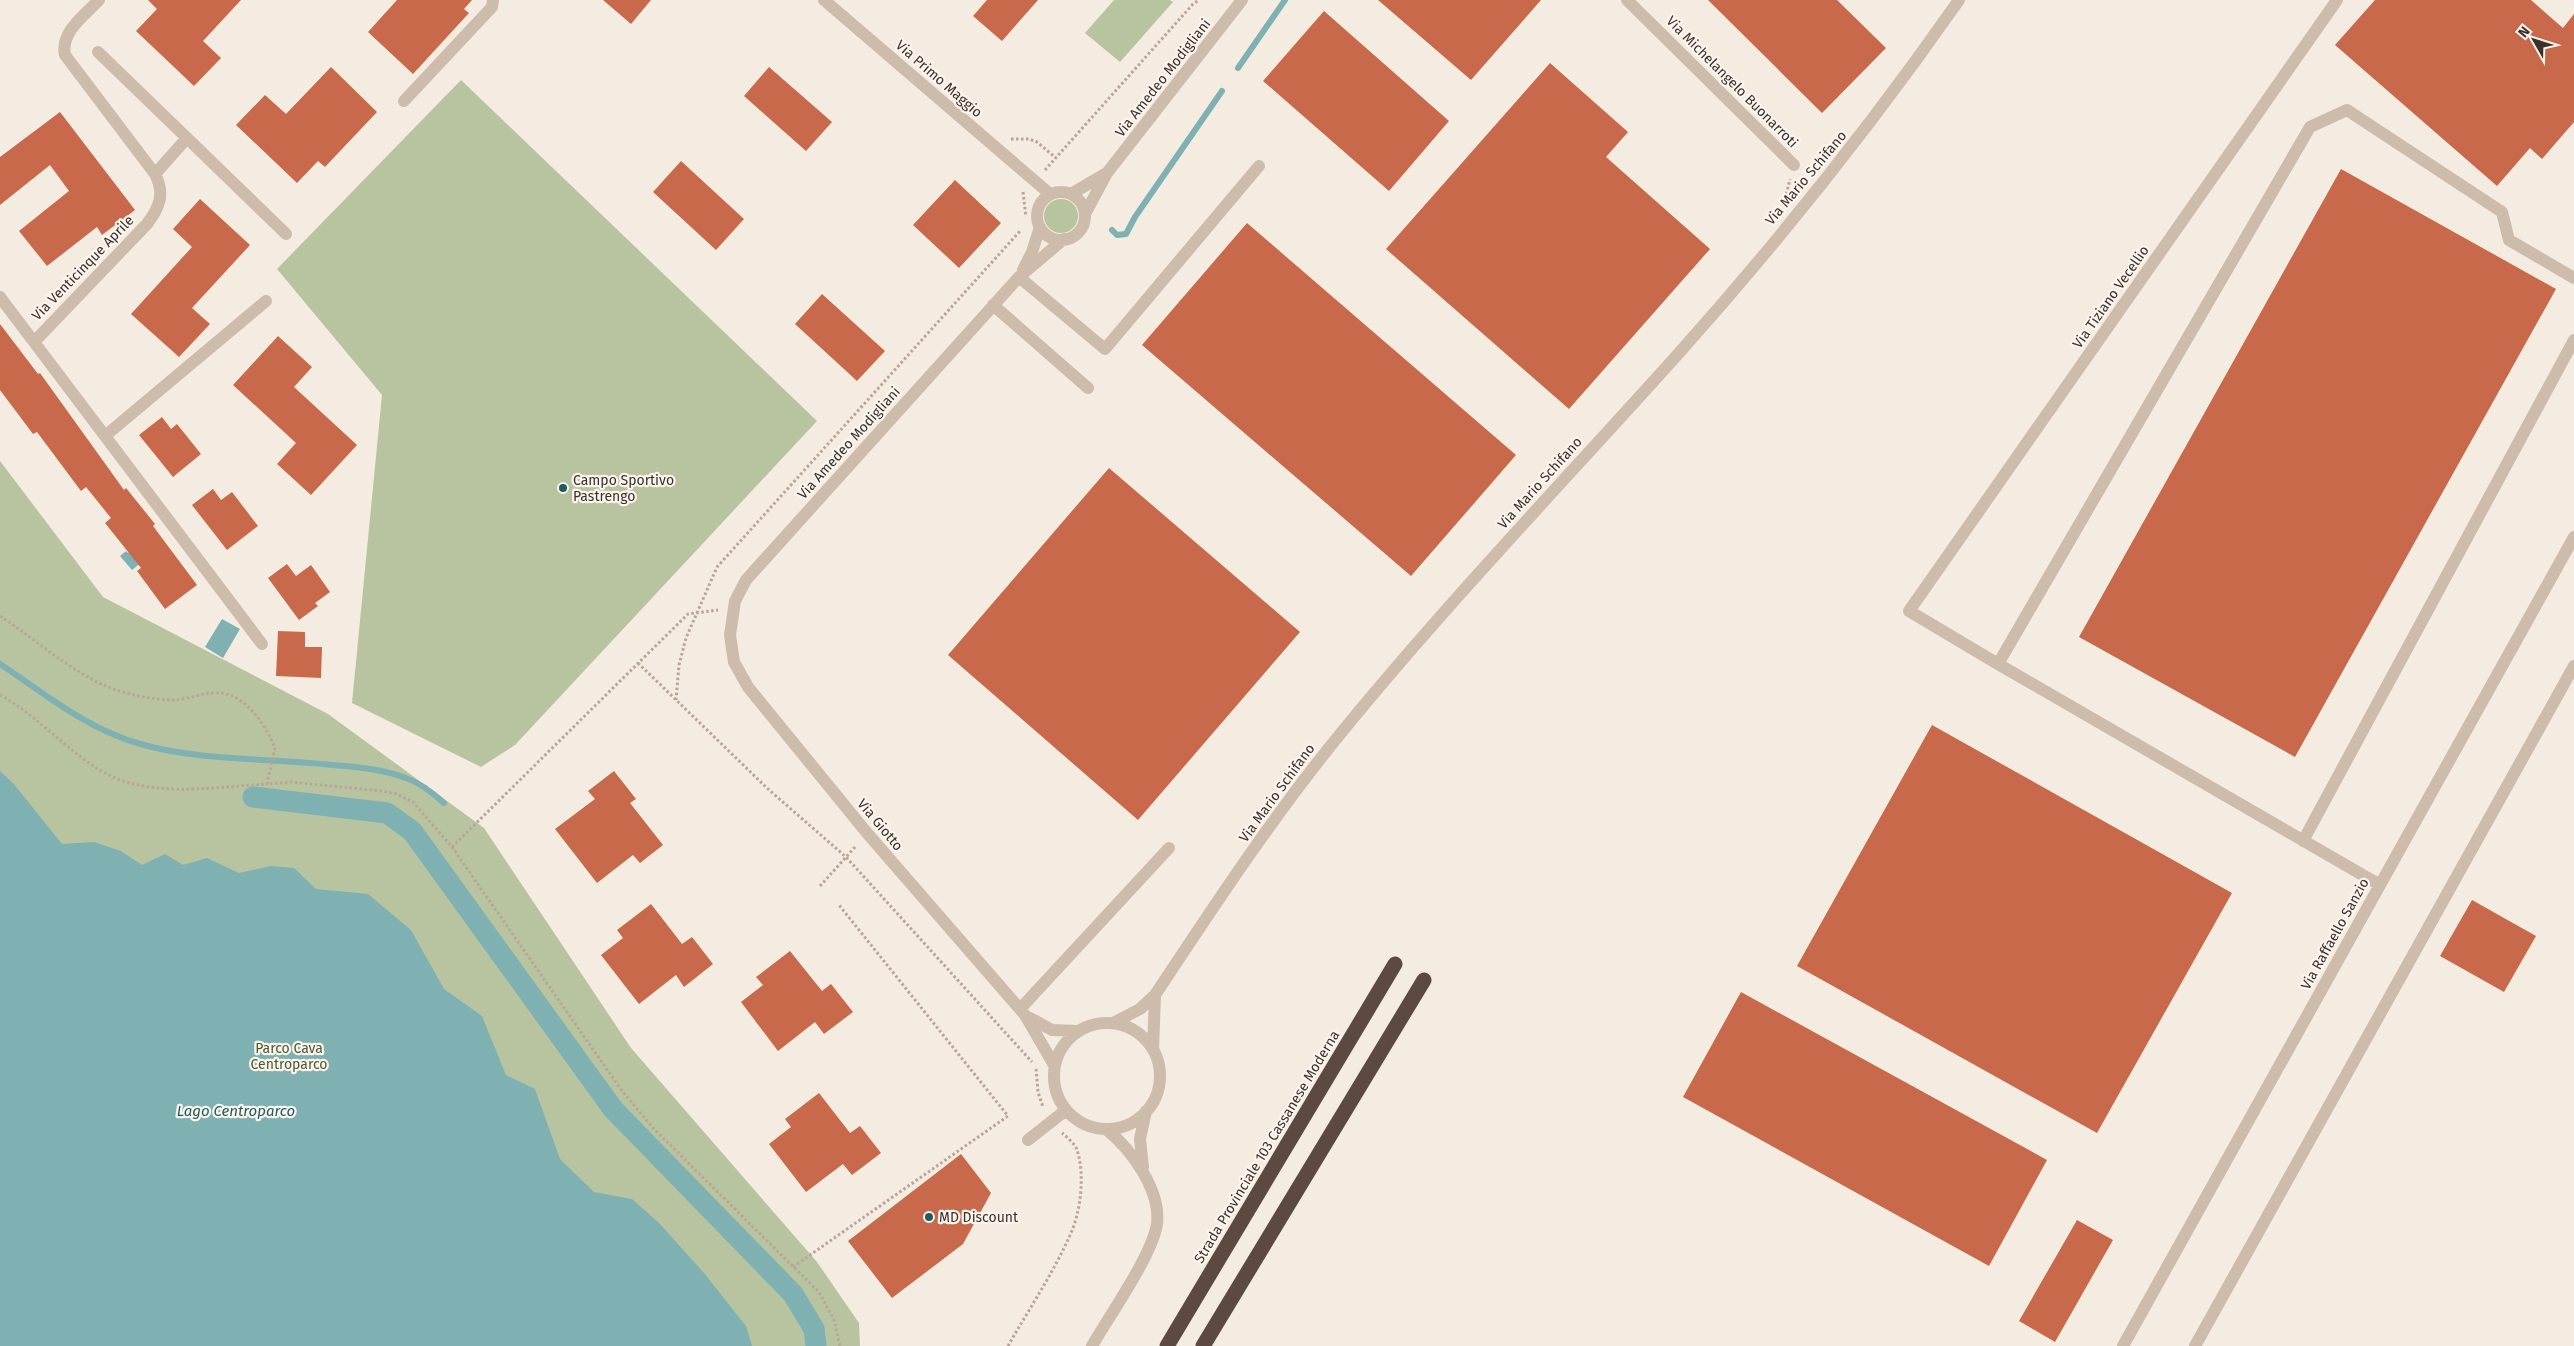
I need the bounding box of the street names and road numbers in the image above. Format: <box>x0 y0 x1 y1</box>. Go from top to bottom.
street label: Via Michelangelo Buonarroti <box>1663 13 1801 151</box>
street label: Via Amedeo Modigliani <box>1112 16 1214 140</box>
street label: Via Primo Maggio <box>892 37 986 121</box>
street label: Via Mario Schifano <box>1762 127 1850 229</box>
street label: Via Venticinque Aprile <box>28 212 138 324</box>
street label: Via Tiziano Vecellio <box>2069 242 2153 352</box>
street label: Via Amedeo Modigliani <box>794 383 904 503</box>
street label: Via Mario Schifano <box>1494 434 1586 532</box>
street label: Via Mario Schifano <box>1236 740 1318 846</box>
street label: Via Giotto <box>854 796 906 854</box>
street label: Via Raffaello Sanzio <box>2297 875 2373 993</box>
street label: Strada Provinciale 103 Cassanese Moderna <box>1191 1028 1343 1266</box>

